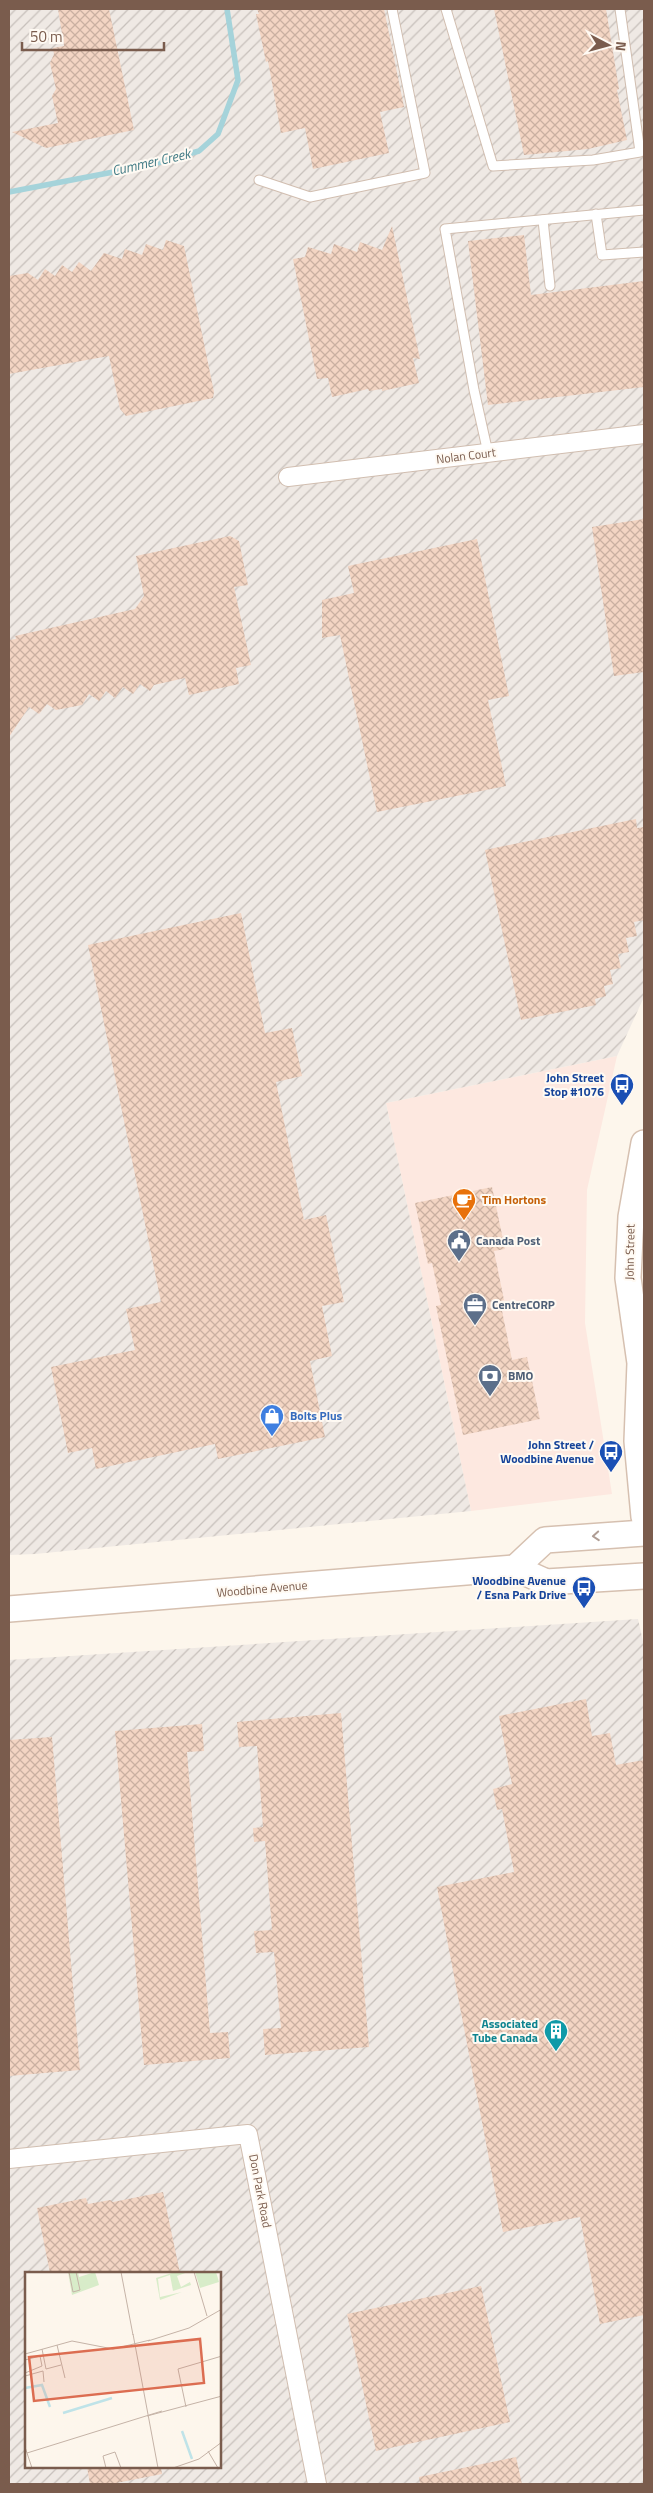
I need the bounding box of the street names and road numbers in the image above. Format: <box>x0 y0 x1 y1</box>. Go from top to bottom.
street label: Nolan Court <box>435 442 498 469</box>
street label: John Street <box>620 1223 640 1280</box>
street label: Woodbine Avenue <box>216 1575 308 1602</box>
street label: Don Park Road <box>244 2152 277 2229</box>

